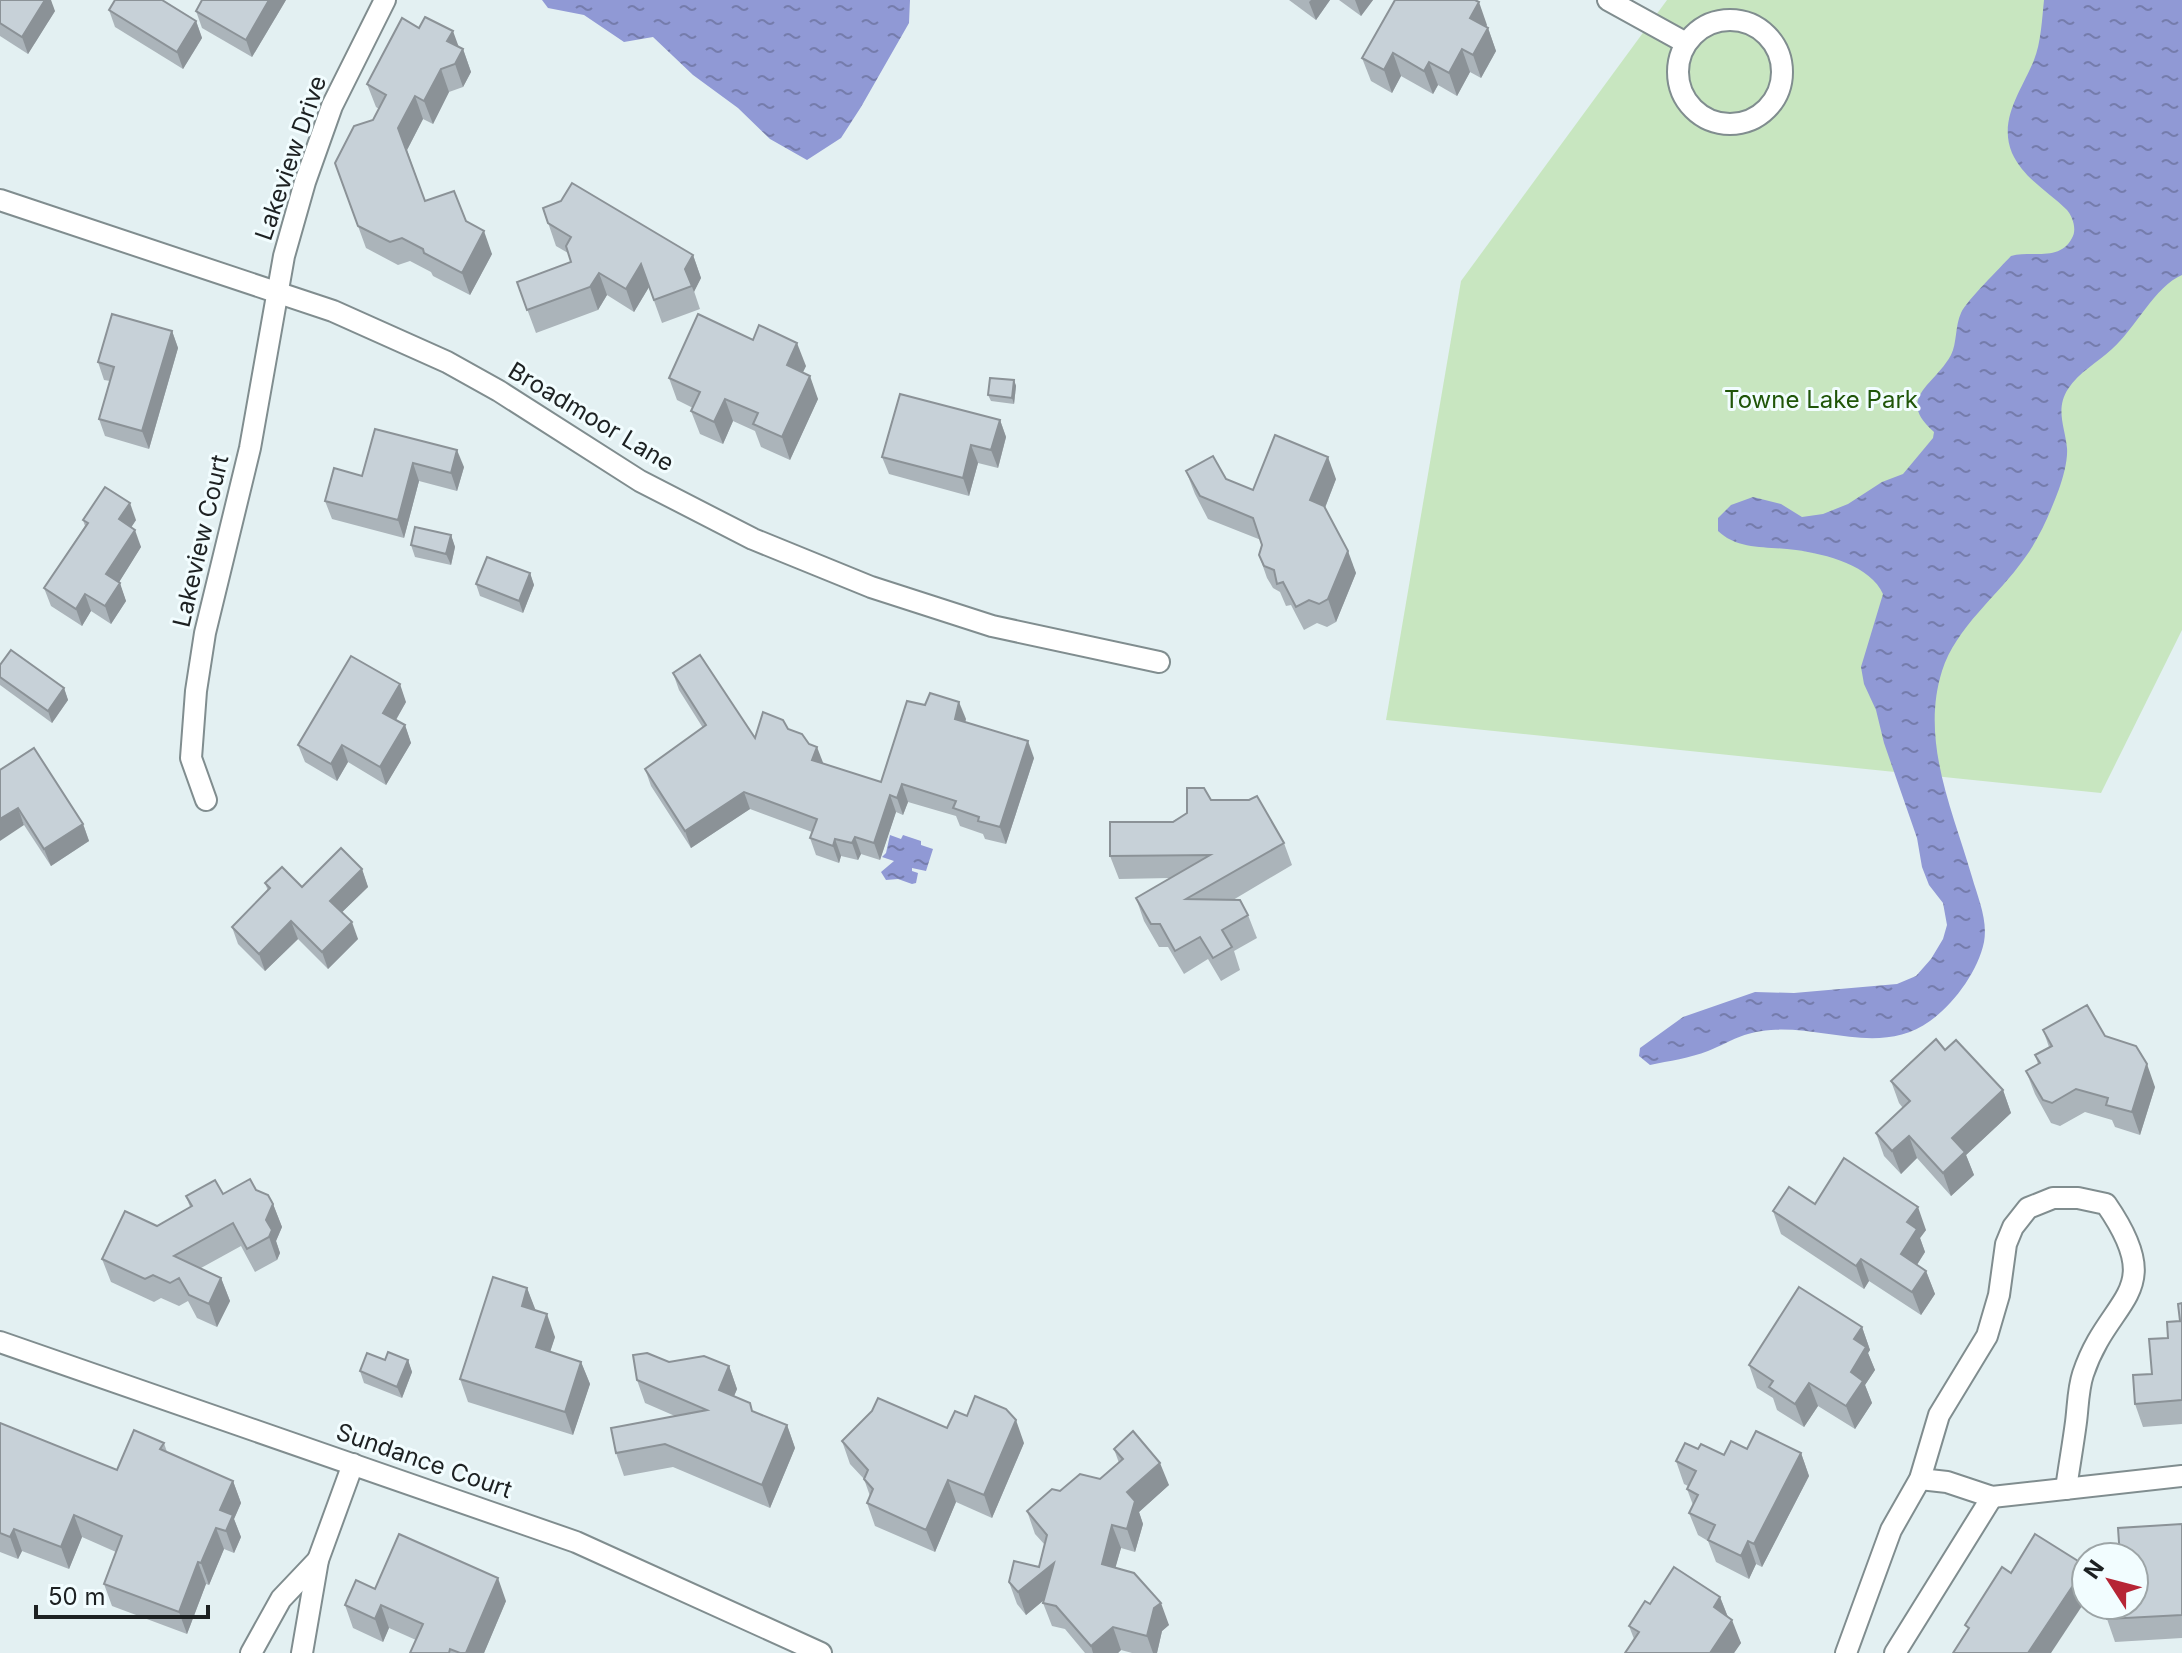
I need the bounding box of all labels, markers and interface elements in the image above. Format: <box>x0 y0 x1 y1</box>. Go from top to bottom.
street label: Lakeview Drive <box>249 72 332 244</box>
street label: Broadmoor Lane <box>503 356 679 477</box>
park label: Towne Lake Park <box>1724 385 1918 414</box>
street label: Lakeview Court <box>167 452 234 630</box>
street label: Sundance Court <box>332 1417 516 1504</box>
north arrow <box>2070 1541 2150 1621</box>
text: N <box>2078 1555 2109 1584</box>
scale bar <box>36 1569 208 1619</box>
text: 50 m <box>48 1582 106 1611</box>

